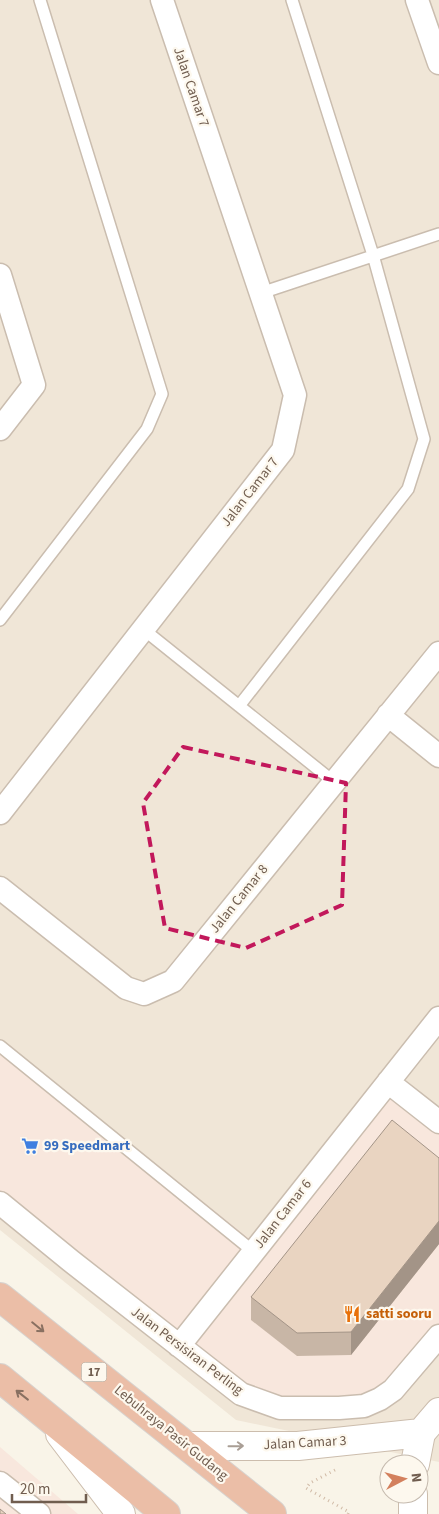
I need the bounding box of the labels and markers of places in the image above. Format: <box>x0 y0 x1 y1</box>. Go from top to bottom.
supermarket icon: 99 Speedmart <box>20 1136 40 1156</box>
place label: 99 Speedmart <box>44 1136 131 1156</box>
restaurant icon: satti sooru <box>342 1304 362 1324</box>
place label: satti sooru <box>366 1304 432 1324</box>

